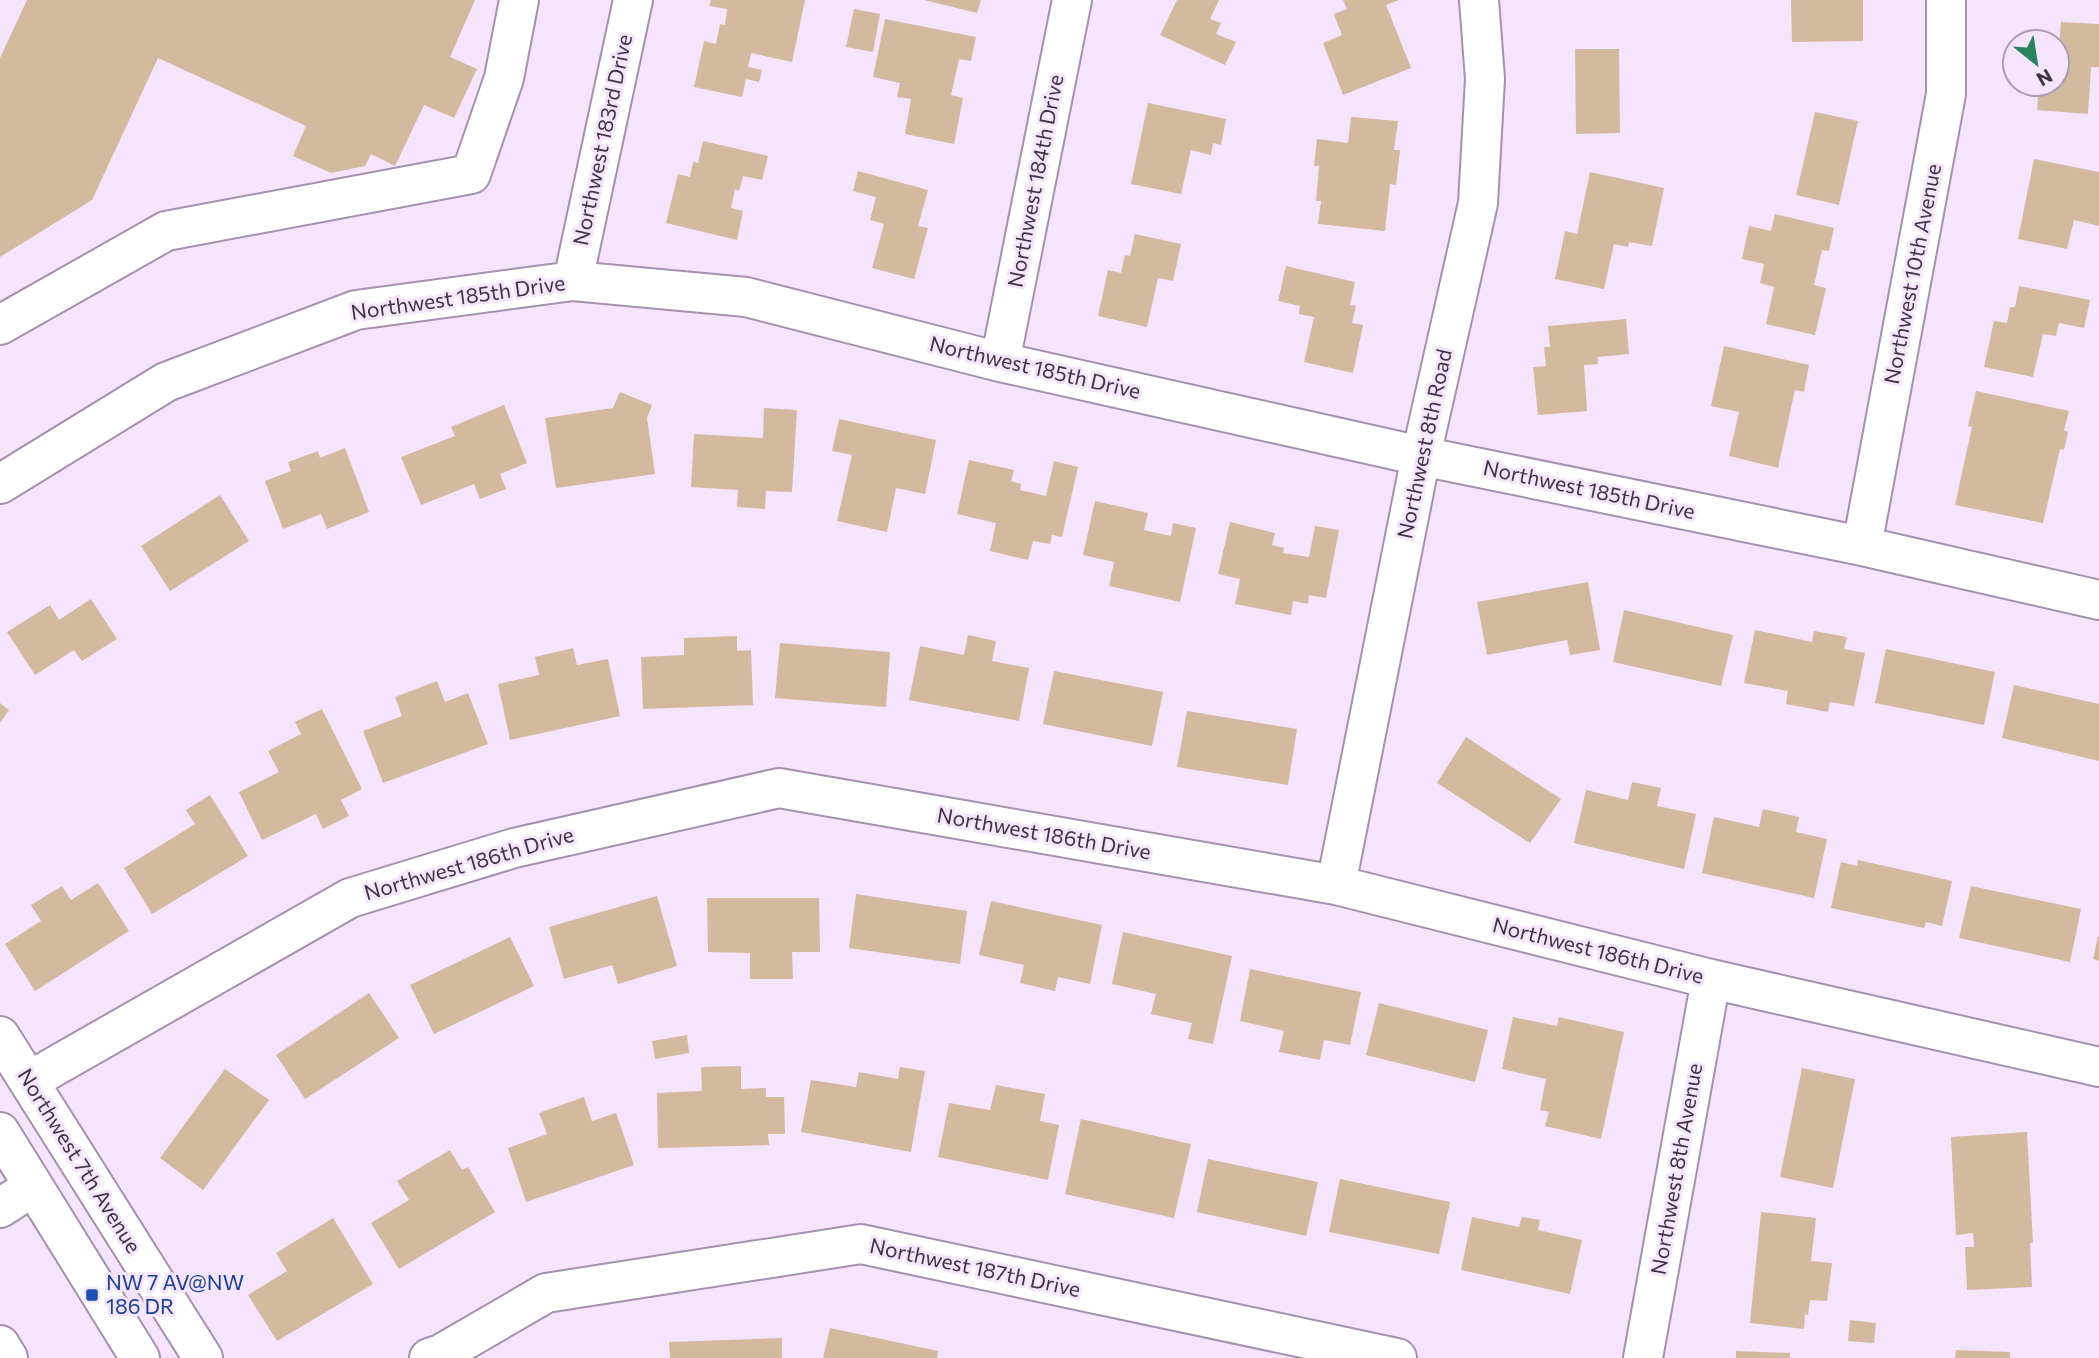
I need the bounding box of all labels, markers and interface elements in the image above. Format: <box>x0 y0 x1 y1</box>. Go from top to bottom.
north arrow <box>2001 28 2071 98</box>
street label: Northwest 183rd Drive <box>567 32 636 248</box>
text: N <box>2033 65 2057 92</box>
street label: Northwest 184th Drive <box>1002 72 1067 289</box>
street label: Northwest 10th Avenue <box>1878 161 1945 386</box>
street label: Northwest 185th Drive <box>349 269 566 324</box>
street label: Northwest 185th Drive <box>927 330 1143 403</box>
street label: Northwest 8th Road <box>1391 347 1456 541</box>
street label: Northwest 185th Drive <box>1481 454 1698 523</box>
street label: Northwest 186th Drive <box>935 801 1153 864</box>
street label: Northwest 186th Drive <box>361 821 576 904</box>
street label: Northwest 186th Drive <box>1490 911 1707 988</box>
street label: Northwest 8th Avenue <box>1645 1061 1706 1276</box>
street label: Northwest 7th Avenue <box>13 1063 147 1257</box>
street label: Northwest 187th Drive <box>868 1232 1083 1301</box>
place label: NW 7 AV@NW 186 DR <box>106 1269 244 1318</box>
marker: NW 7 AV@NW 186 DR <box>84 1287 100 1303</box>

